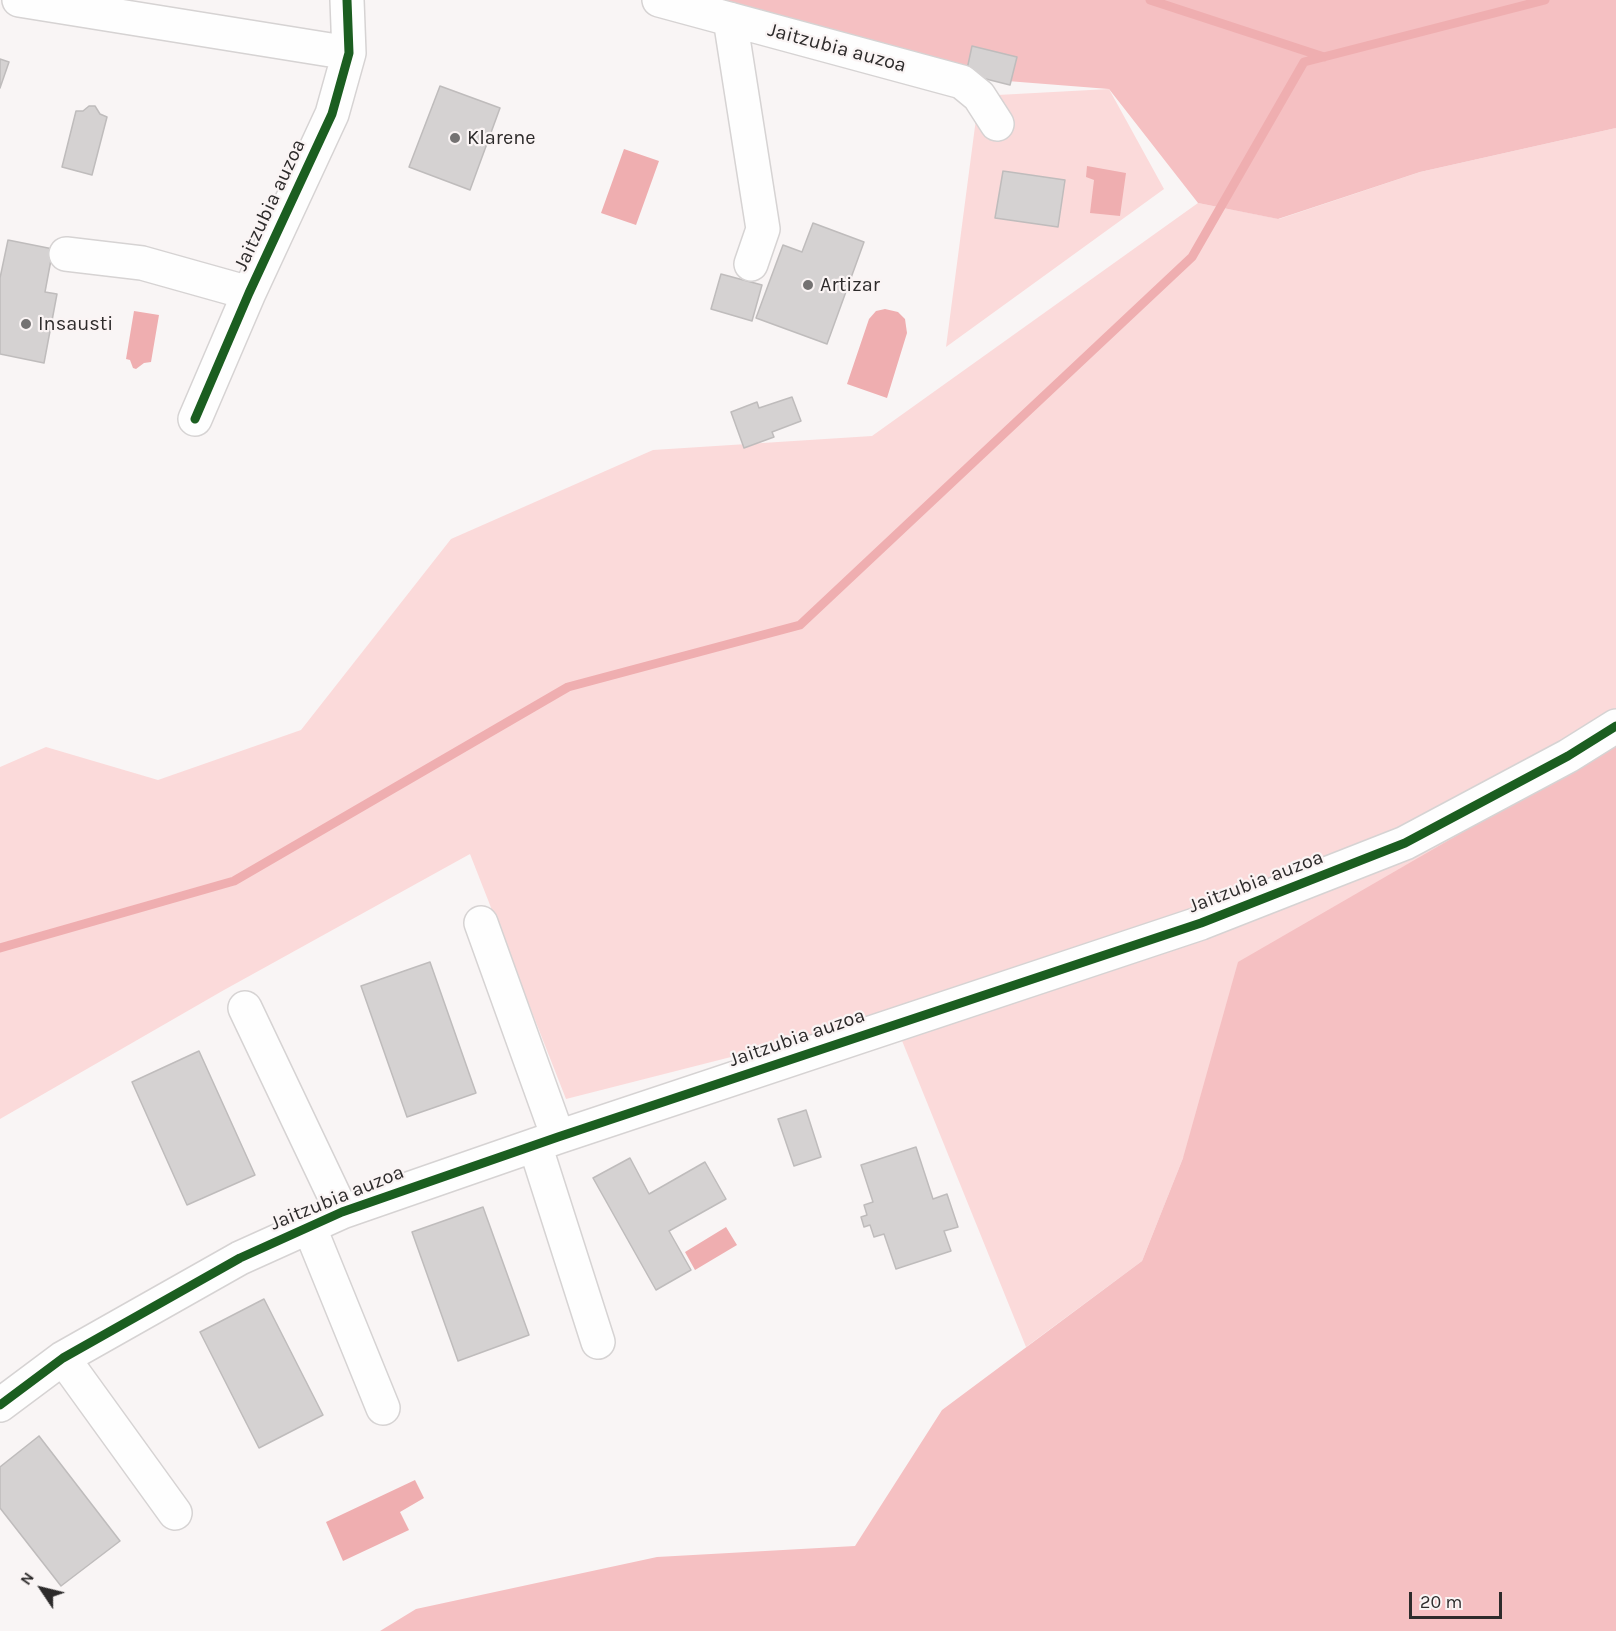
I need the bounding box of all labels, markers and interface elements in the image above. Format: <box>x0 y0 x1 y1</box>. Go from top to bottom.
street label: Jaitzubia auzoa <box>765 18 909 78</box>
place label: Klarene <box>467 126 536 150</box>
marker: Klarene <box>448 131 462 145</box>
street label: Jaitzubia auzoa <box>229 135 311 275</box>
place label: Artizar <box>820 273 880 297</box>
marker: Artizar <box>801 278 815 292</box>
place label: Insausti <box>38 312 113 336</box>
marker: Insausti <box>19 317 33 331</box>
street label: Jaitzubia auzoa <box>1185 845 1327 919</box>
street label: Jaitzubia auzoa <box>726 1003 868 1073</box>
street label: Jaitzubia auzoa <box>267 1160 407 1236</box>
north arrow <box>12 1559 72 1619</box>
text: N <box>16 1568 38 1589</box>
scale bar <box>1412 1580 1505 1618</box>
text: 20 m <box>1420 1591 1462 1613</box>

